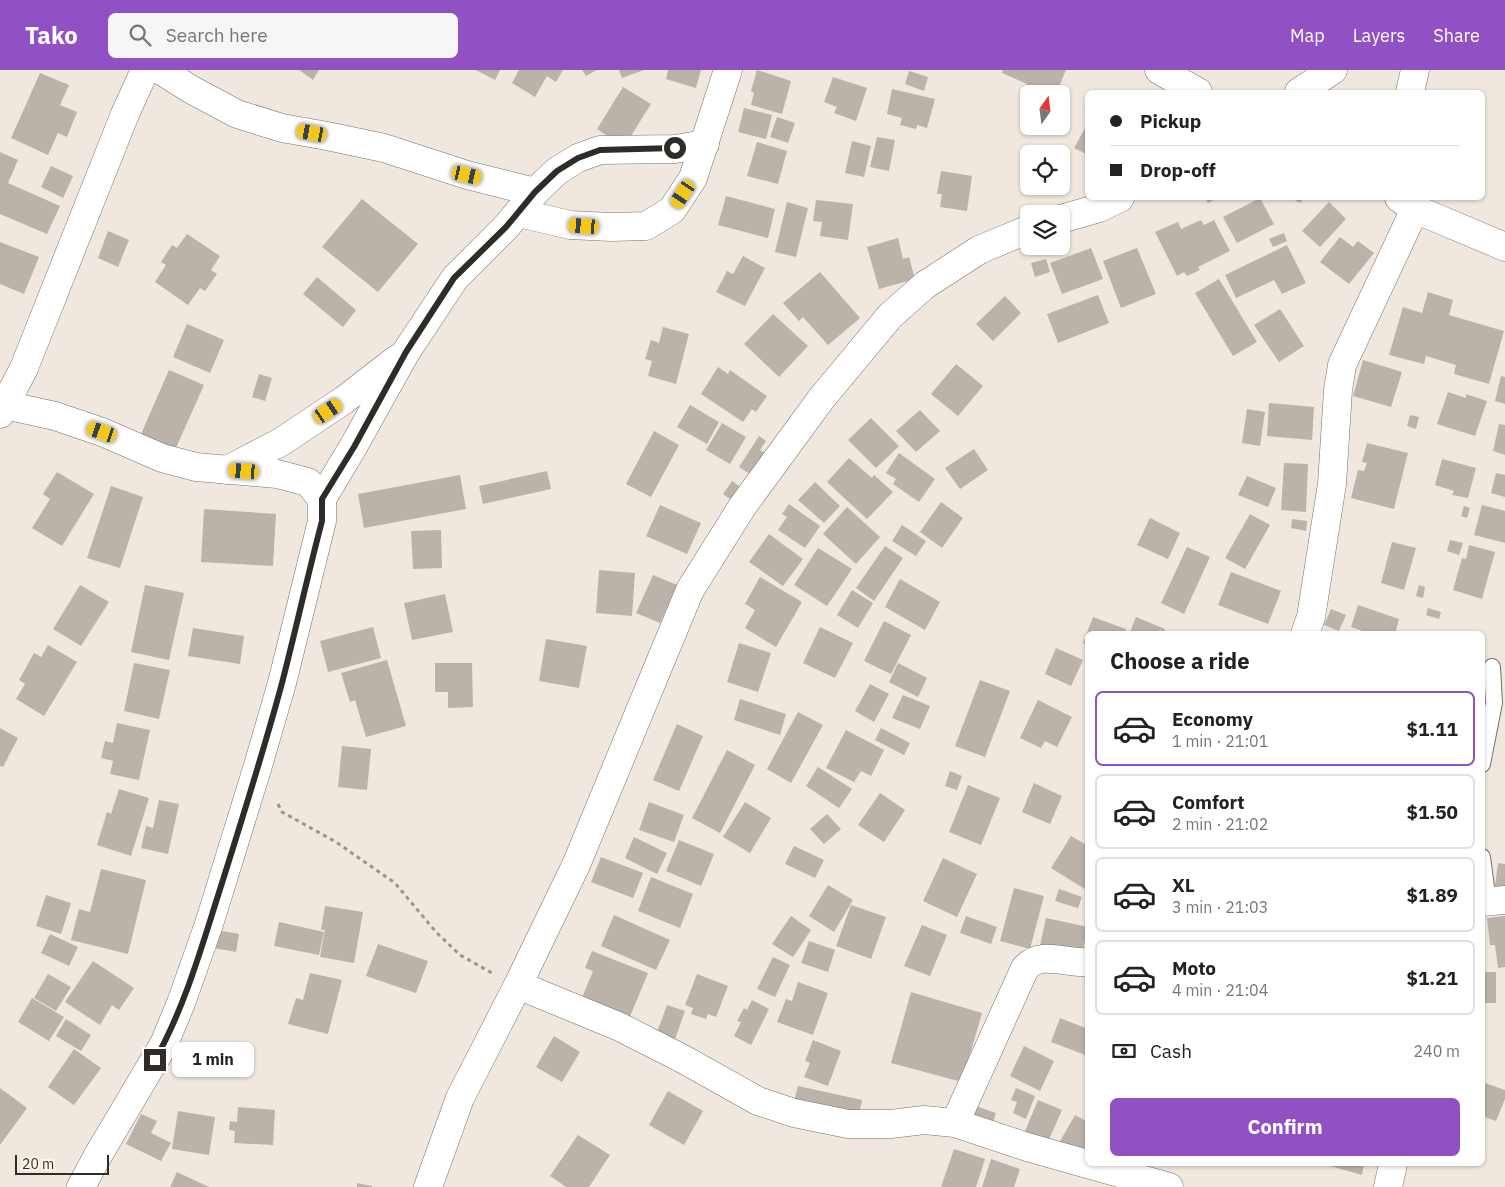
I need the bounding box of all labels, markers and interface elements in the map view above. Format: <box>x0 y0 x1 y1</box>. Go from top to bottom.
search box <box>108 13 458 58</box>
text: Tako <box>25 19 78 51</box>
icon: search <box>126 21 154 49</box>
text: Search here <box>166 23 268 47</box>
text: Map <box>1290 24 1325 47</box>
text: Layers <box>1353 24 1405 47</box>
text: Share <box>1433 24 1480 47</box>
north arrow <box>1020 85 1070 135</box>
map controls <box>1020 85 1070 255</box>
text: Pickup <box>1140 109 1201 133</box>
car <box>295 123 328 143</box>
route start <box>664 137 686 159</box>
button: locate <box>1020 145 1070 195</box>
text: Drop-off <box>1140 158 1216 182</box>
car <box>450 164 483 186</box>
car <box>668 177 697 211</box>
button: layers <box>1020 205 1070 255</box>
car <box>568 217 599 235</box>
car <box>311 396 344 426</box>
car <box>85 420 118 444</box>
car <box>228 462 259 480</box>
text: Choose a ride <box>1110 646 1250 675</box>
icon: car <box>1112 706 1157 751</box>
text: Economy <box>1172 707 1253 731</box>
text: $1.11 <box>1406 717 1458 741</box>
text: 1 min · 21:01 <box>1172 731 1268 751</box>
icon: car <box>1112 789 1157 834</box>
text: Comfort <box>1172 790 1245 814</box>
text: $1.50 <box>1406 800 1458 824</box>
text: 2 min · 21:02 <box>1172 814 1268 834</box>
icon: car <box>1112 872 1157 917</box>
text: XL <box>1172 873 1195 897</box>
text: $1.89 <box>1406 883 1458 907</box>
text: 3 min · 21:03 <box>1172 897 1268 917</box>
icon: car <box>1112 955 1157 1000</box>
text: Moto <box>1172 956 1216 980</box>
text: $1.21 <box>1406 966 1458 990</box>
text: 4 min · 21:04 <box>1172 980 1268 1000</box>
icon: cash <box>1110 1037 1138 1065</box>
text: Cash <box>1150 1039 1192 1063</box>
text: 240 m <box>1413 1041 1460 1061</box>
callout: 1 min <box>172 1042 255 1078</box>
route end <box>144 1049 166 1071</box>
text: 1 min <box>192 1049 234 1069</box>
button: Confirm <box>1110 1098 1460 1156</box>
scale bar <box>15 1152 109 1175</box>
text: 20 m <box>22 1155 54 1173</box>

